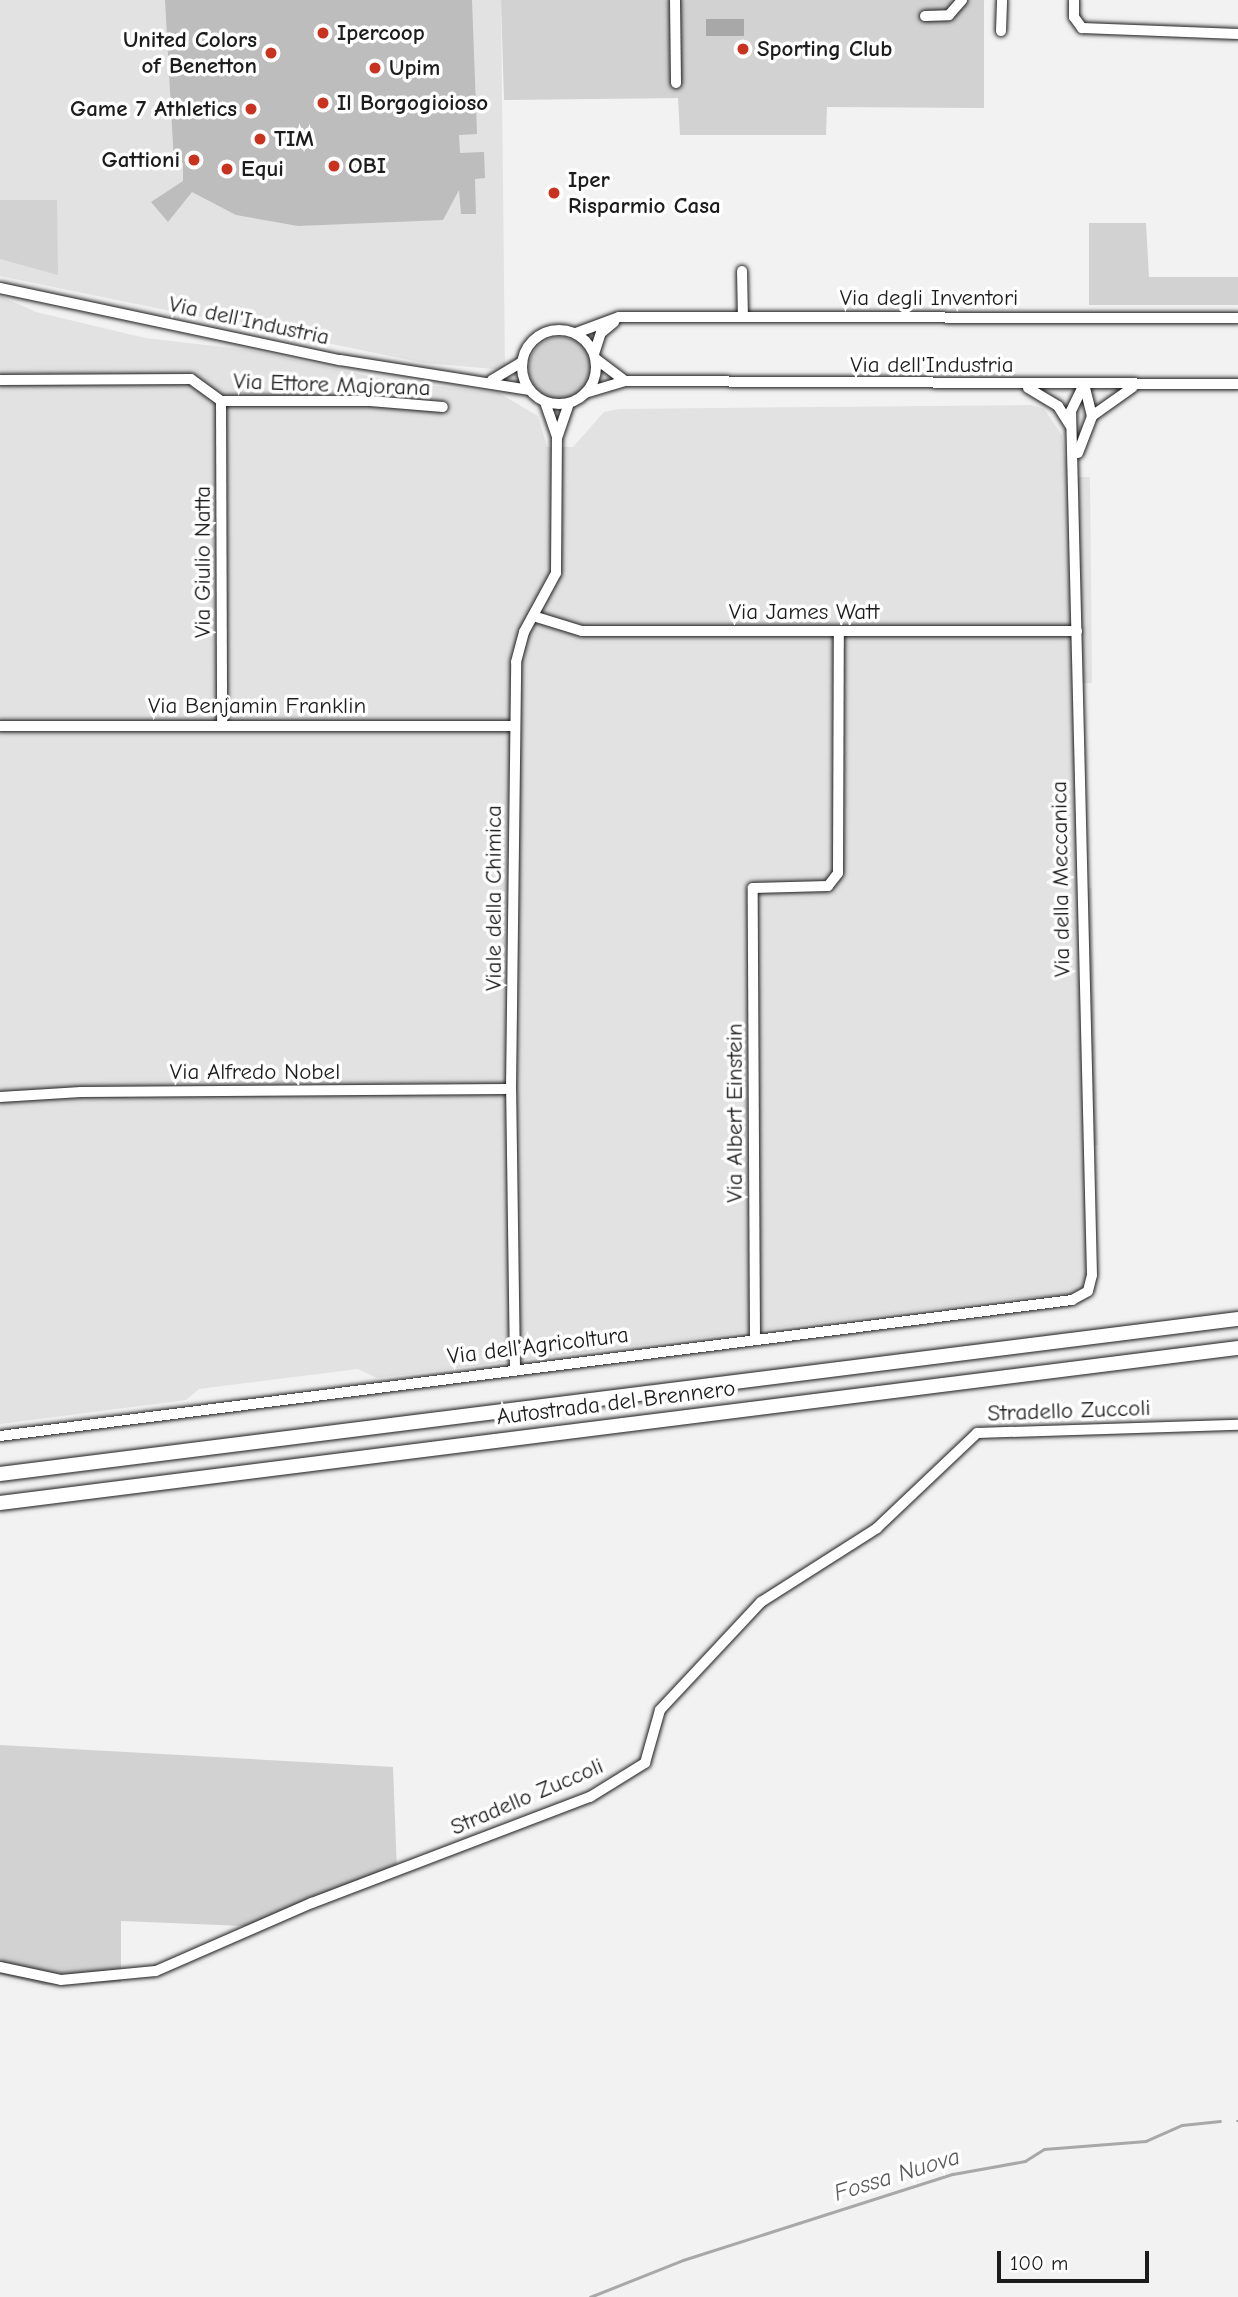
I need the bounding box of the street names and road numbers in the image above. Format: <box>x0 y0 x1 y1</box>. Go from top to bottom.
street label: Via degli Inventori <box>840 284 1018 312</box>
street label: Via dell'Industria <box>166 291 332 351</box>
street label: Via dell'Industria <box>850 351 1014 379</box>
street label: Via Ettore Majorana <box>233 368 431 402</box>
street label: Via Giulio Natta <box>189 486 217 638</box>
street label: Via James Watt <box>729 598 879 626</box>
street label: Via Benjamin Franklin <box>148 692 366 720</box>
street label: Via della Meccanica <box>1045 781 1077 977</box>
street label: Viale della Chimica <box>480 805 508 991</box>
street label: Via Albert Einstein <box>721 1023 749 1203</box>
street label: Via Alfredo Nobel <box>170 1058 340 1086</box>
street label: Via dell'Agricoltura <box>446 1321 630 1371</box>
street label: Autostrada del Brennero <box>495 1375 737 1431</box>
street label: Stradello Zuccoli <box>987 1394 1151 1428</box>
street label: Stradello Zuccoli <box>446 1752 608 1842</box>

